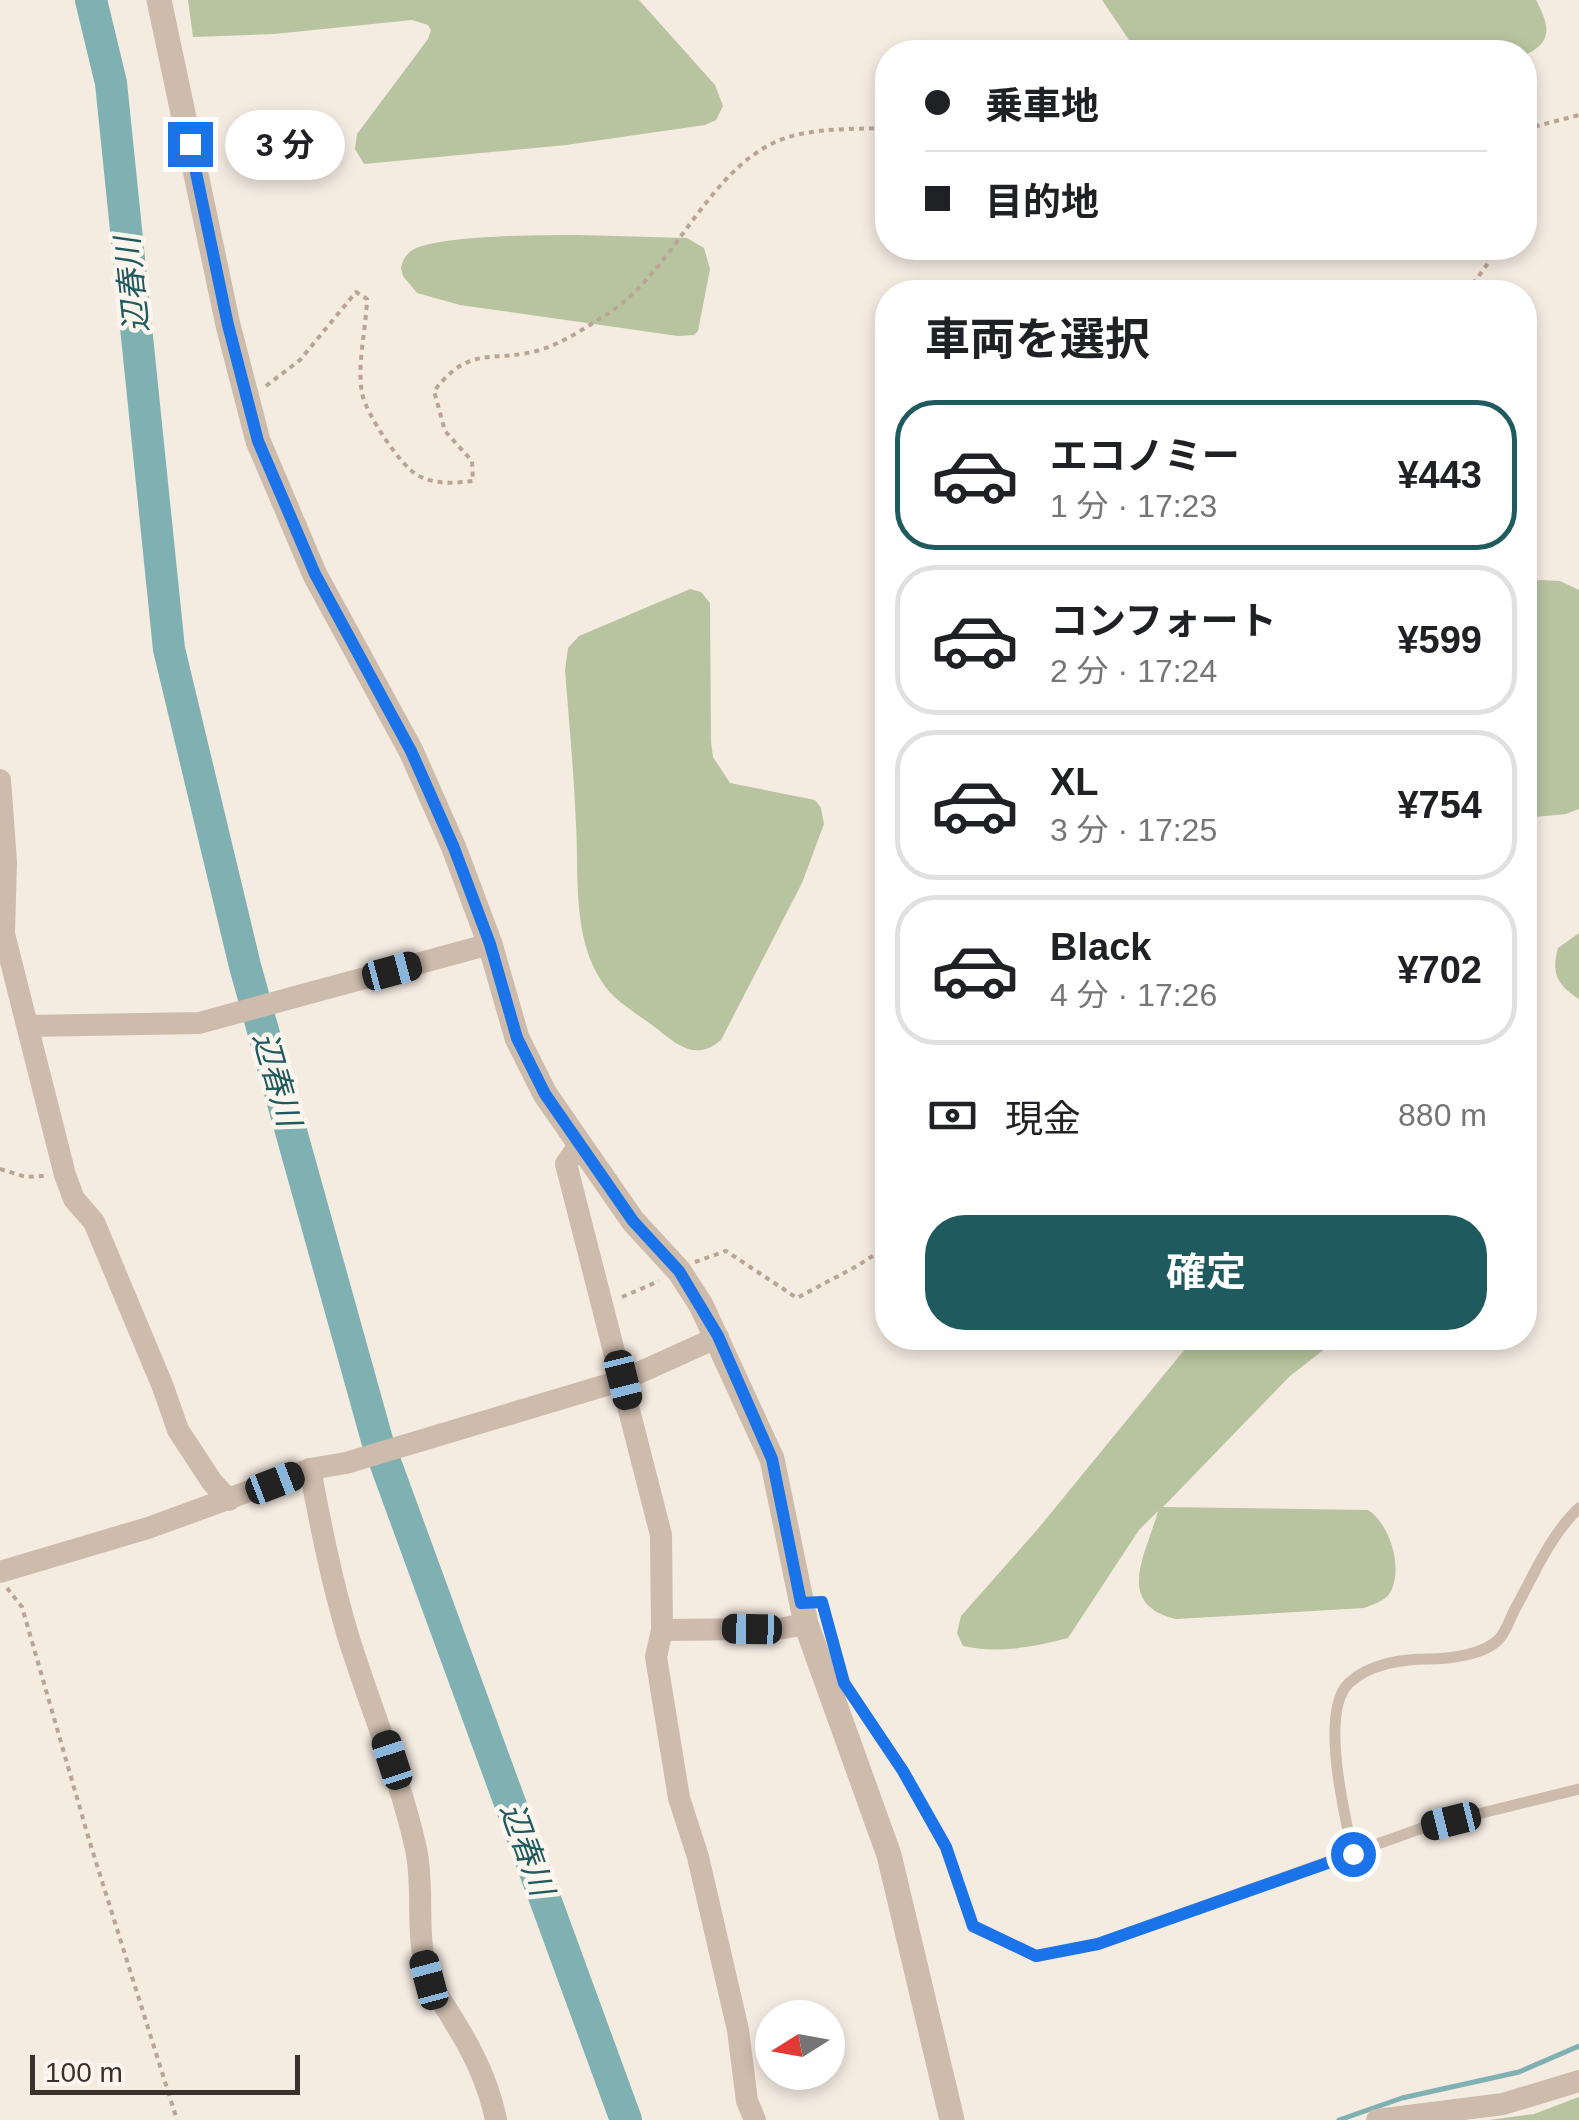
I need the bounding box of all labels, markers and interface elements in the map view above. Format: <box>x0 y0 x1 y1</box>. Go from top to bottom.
text: 乗車地 <box>985 85 1099 127</box>
callout: 3 分 <box>225 109 345 179</box>
route end <box>168 122 213 167</box>
text: 3 分 <box>256 127 314 163</box>
text: 目的地 <box>985 181 1099 223</box>
water label: 辺春川 <box>109 232 155 335</box>
text: 車両を選択 <box>925 314 1150 365</box>
icon: car <box>930 430 1020 520</box>
text: エコノミー <box>1050 435 1240 477</box>
text: ¥443 <box>1397 454 1482 496</box>
text: 1 分 · 17:23 <box>1050 488 1217 524</box>
icon: car <box>930 595 1020 685</box>
text: コンフォート <box>1050 600 1277 642</box>
text: ¥599 <box>1397 619 1482 661</box>
text: 2 分 · 17:24 <box>1050 653 1217 689</box>
icon: car <box>930 760 1020 850</box>
text: XL <box>1050 761 1099 803</box>
text: ¥754 <box>1397 784 1482 826</box>
text: 3 分 · 17:25 <box>1050 812 1217 848</box>
icon: car <box>930 925 1020 1015</box>
text: Black <box>1050 926 1151 968</box>
car <box>359 949 425 993</box>
text: ¥702 <box>1397 949 1482 991</box>
text: 4 分 · 17:26 <box>1050 977 1217 1013</box>
water label: 辺春川 <box>246 1028 308 1133</box>
icon: cash <box>925 1088 980 1143</box>
text: 880 m <box>1398 1097 1487 1133</box>
text: 現金 <box>1005 1098 1081 1140</box>
button: 確定 <box>925 1215 1487 1330</box>
car <box>601 1347 645 1413</box>
car <box>242 1458 308 1508</box>
car <box>722 1613 782 1645</box>
car <box>368 1727 416 1793</box>
water label: 辺春川 <box>494 1798 561 1903</box>
car <box>1418 1799 1484 1843</box>
route start <box>1331 1832 1376 1877</box>
car <box>407 1947 451 2013</box>
north arrow <box>755 2000 845 2090</box>
map controls <box>755 2000 845 2090</box>
scale bar <box>30 2050 300 2094</box>
text: 100 m <box>45 2057 123 2088</box>

